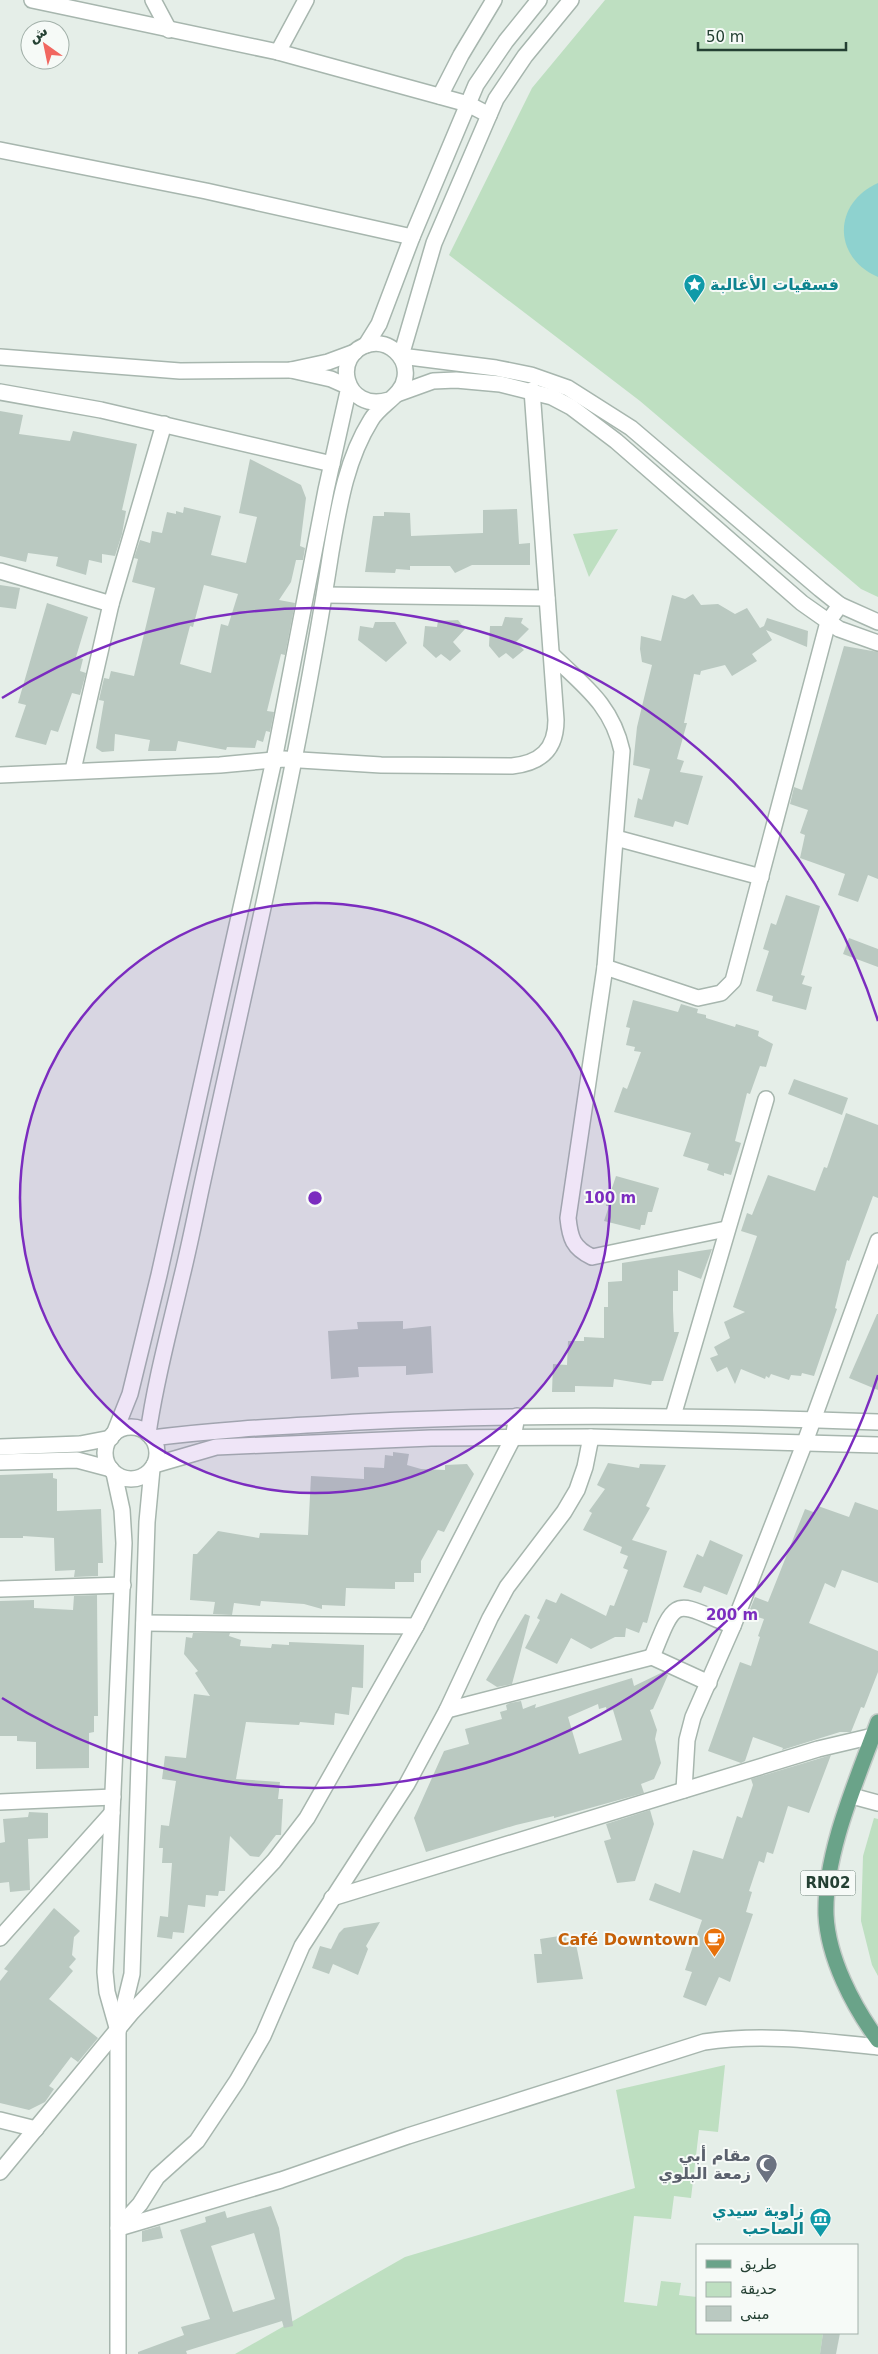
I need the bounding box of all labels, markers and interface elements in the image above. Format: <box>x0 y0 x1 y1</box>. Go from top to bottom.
north arrow <box>20 20 70 70</box>
scale bar <box>698 20 846 52</box>
text: ش <box>25 22 50 46</box>
text: 50 m <box>706 28 744 46</box>
place icon: فسقيات الأغالبة <box>682 272 706 303</box>
place label: فسقيات الأغالبة <box>710 275 839 294</box>
centre of rings <box>306 1189 324 1207</box>
text: 100 m <box>584 1189 636 1207</box>
text: 200 m <box>706 1606 758 1624</box>
road number: RN02 <box>800 1870 856 1896</box>
cafe icon: Café Downtown <box>703 1927 727 1958</box>
place label: Café Downtown <box>558 1930 699 1949</box>
place label: مقام أبي زمعة البلوي <box>658 2145 751 2184</box>
mosque icon: مقام أبي زمعة البلوي <box>755 2152 779 2183</box>
place label: زاوية سيدي الصاحب <box>712 2201 804 2238</box>
museum icon: زاوية سيدي الصاحب <box>808 2207 832 2238</box>
legend <box>696 2244 858 2334</box>
text: طريق <box>740 2255 777 2273</box>
text: حديقة <box>740 2280 777 2298</box>
text: مبنى <box>740 2305 770 2323</box>

